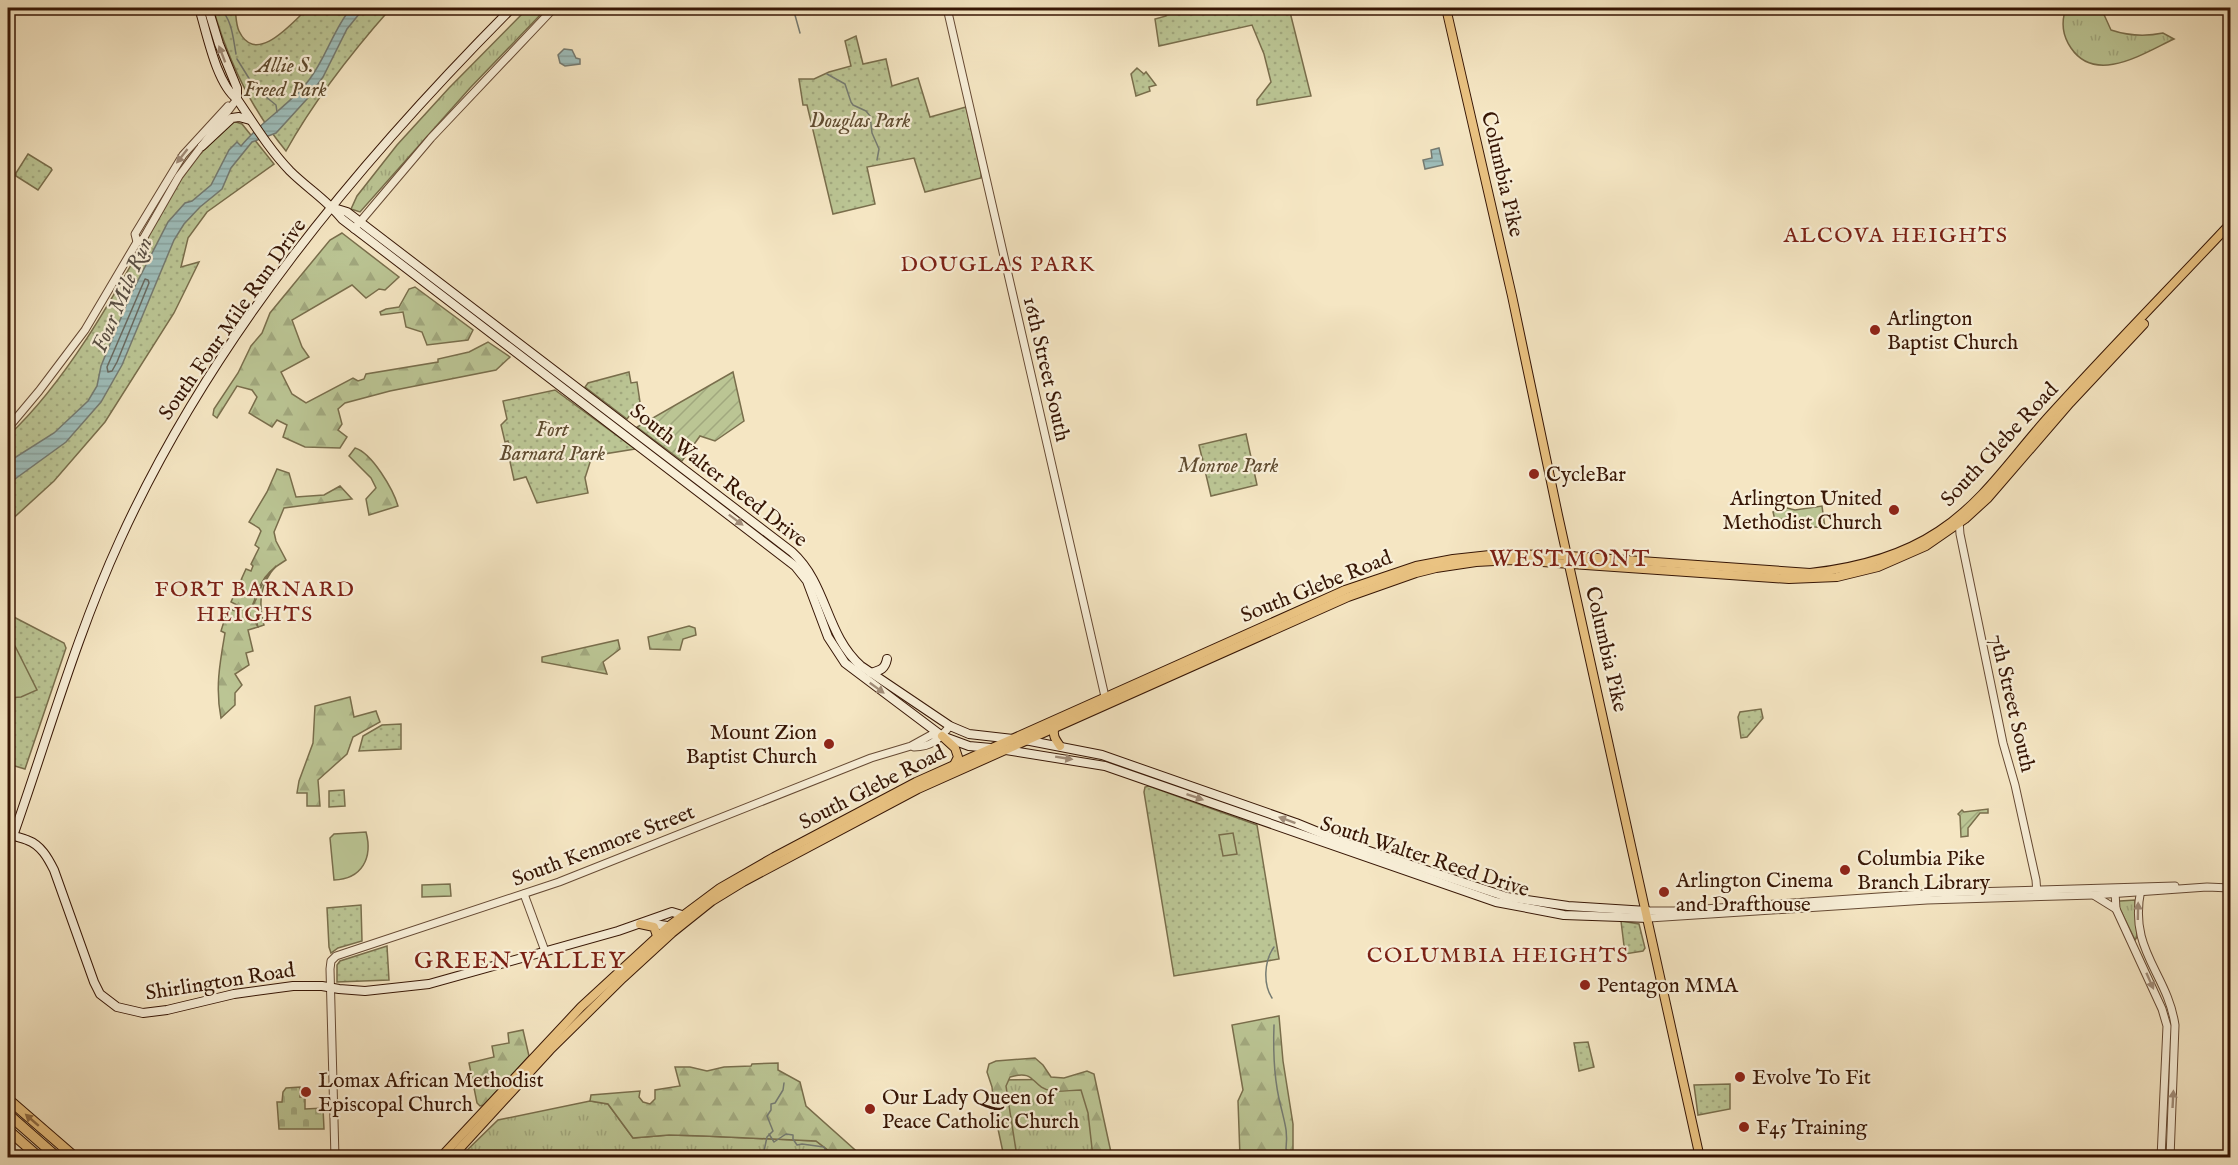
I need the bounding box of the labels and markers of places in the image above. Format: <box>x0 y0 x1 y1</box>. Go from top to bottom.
place label: Arlington Baptist Church <box>1886 306 2018 357</box>
marker: Arlington Baptist Church <box>1868 323 1882 337</box>
place label: CycleBar <box>1546 462 1626 489</box>
marker: CycleBar <box>1527 467 1541 481</box>
place label: Arlington United Methodist Church <box>1722 486 1883 537</box>
marker: Arlington United Methodist Church <box>1887 503 1901 517</box>
place label: Mount Zion Baptist Church <box>686 720 817 771</box>
marker: Mount Zion Baptist Church <box>822 737 836 751</box>
place label: Columbia Pike Branch Library <box>1857 846 1991 897</box>
marker: Columbia Pike Branch Library <box>1838 863 1852 877</box>
place label: Arlington Cinema and Drafthouse <box>1675 868 1834 919</box>
marker: Arlington Cinema and Drafthouse <box>1657 885 1671 899</box>
place label: Pentagon MMA <box>1597 973 1739 1000</box>
marker: Pentagon MMA <box>1578 978 1592 992</box>
place label: Evolve To Fit <box>1752 1065 1871 1092</box>
place label: Lomax African Methodist Episcopal Church <box>318 1068 544 1119</box>
marker: Evolve To Fit <box>1733 1070 1747 1084</box>
marker: Lomax African Methodist Episcopal Church <box>299 1085 313 1099</box>
place label: Our Lady Queen of Peace Catholic Church <box>882 1085 1079 1136</box>
marker: Our Lady Queen of Peace Catholic Church <box>863 1102 877 1116</box>
place label: F45 Training <box>1756 1115 1868 1142</box>
marker: F45 Training <box>1737 1120 1751 1134</box>

